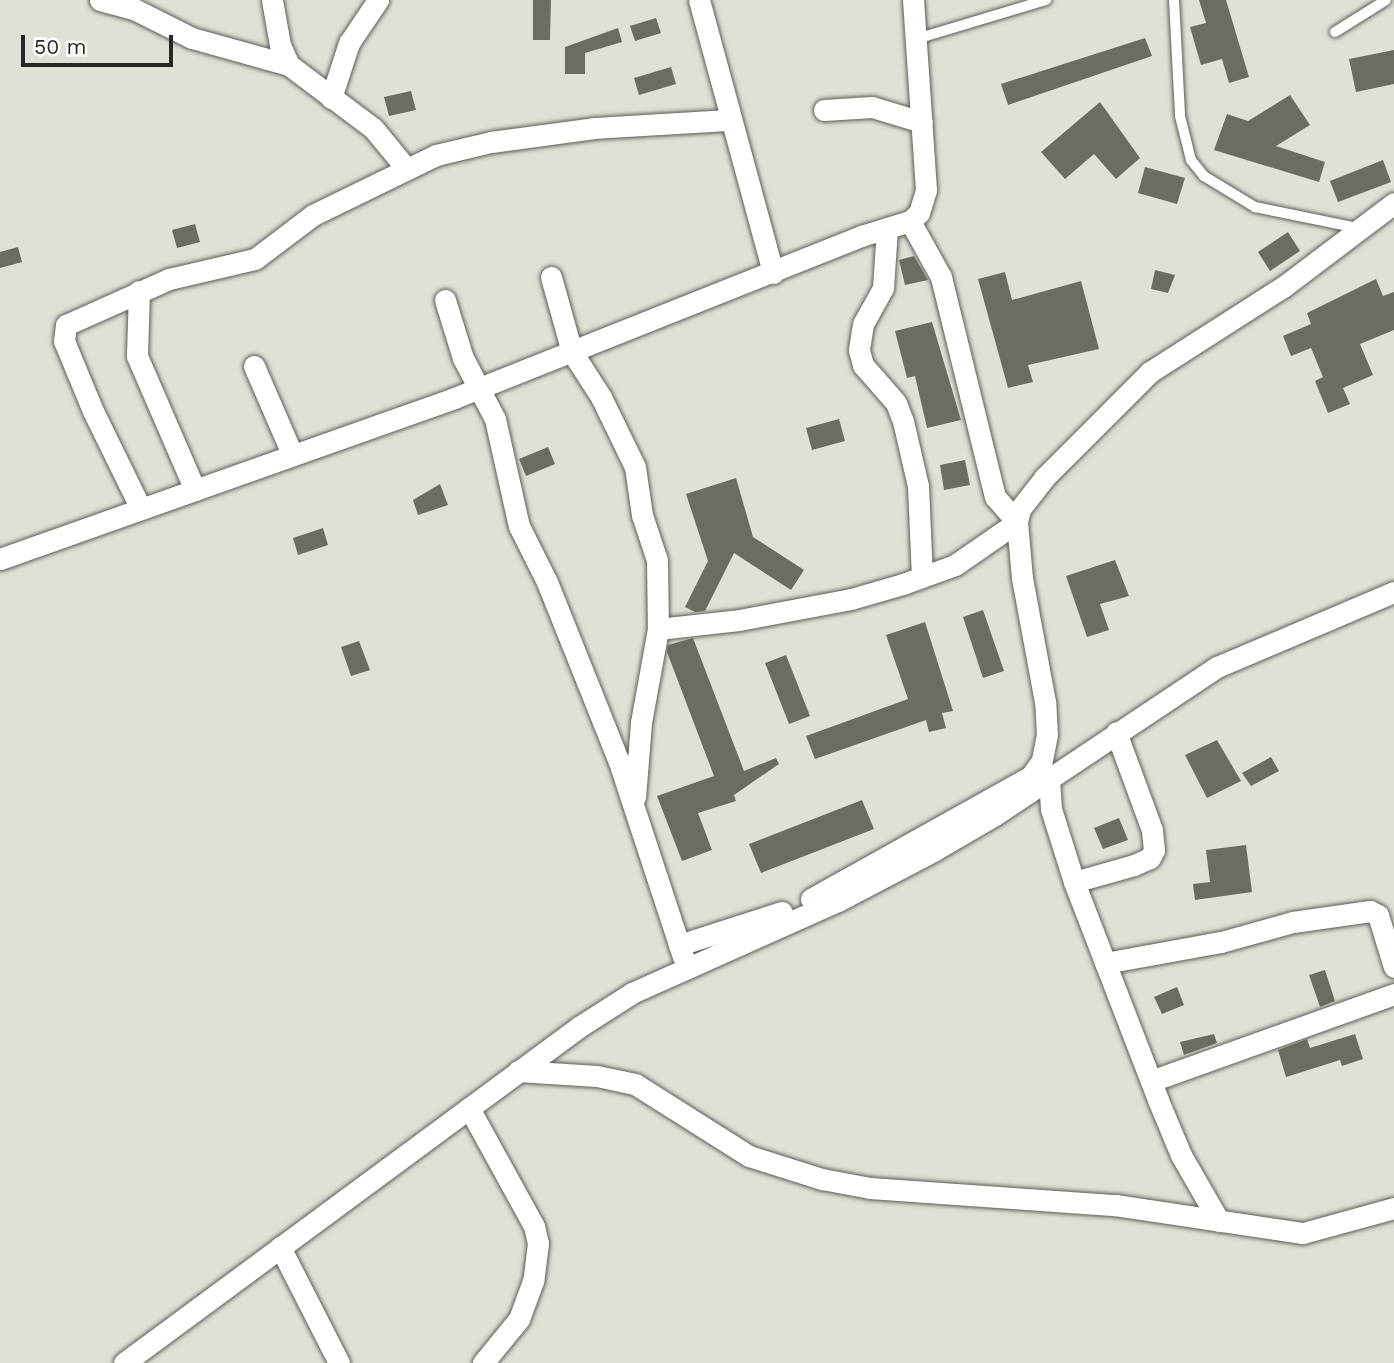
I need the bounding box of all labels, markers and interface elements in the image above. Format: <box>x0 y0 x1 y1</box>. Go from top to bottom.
scale bar <box>24 21 177 65</box>
text: 50 m <box>34 34 86 59</box>

